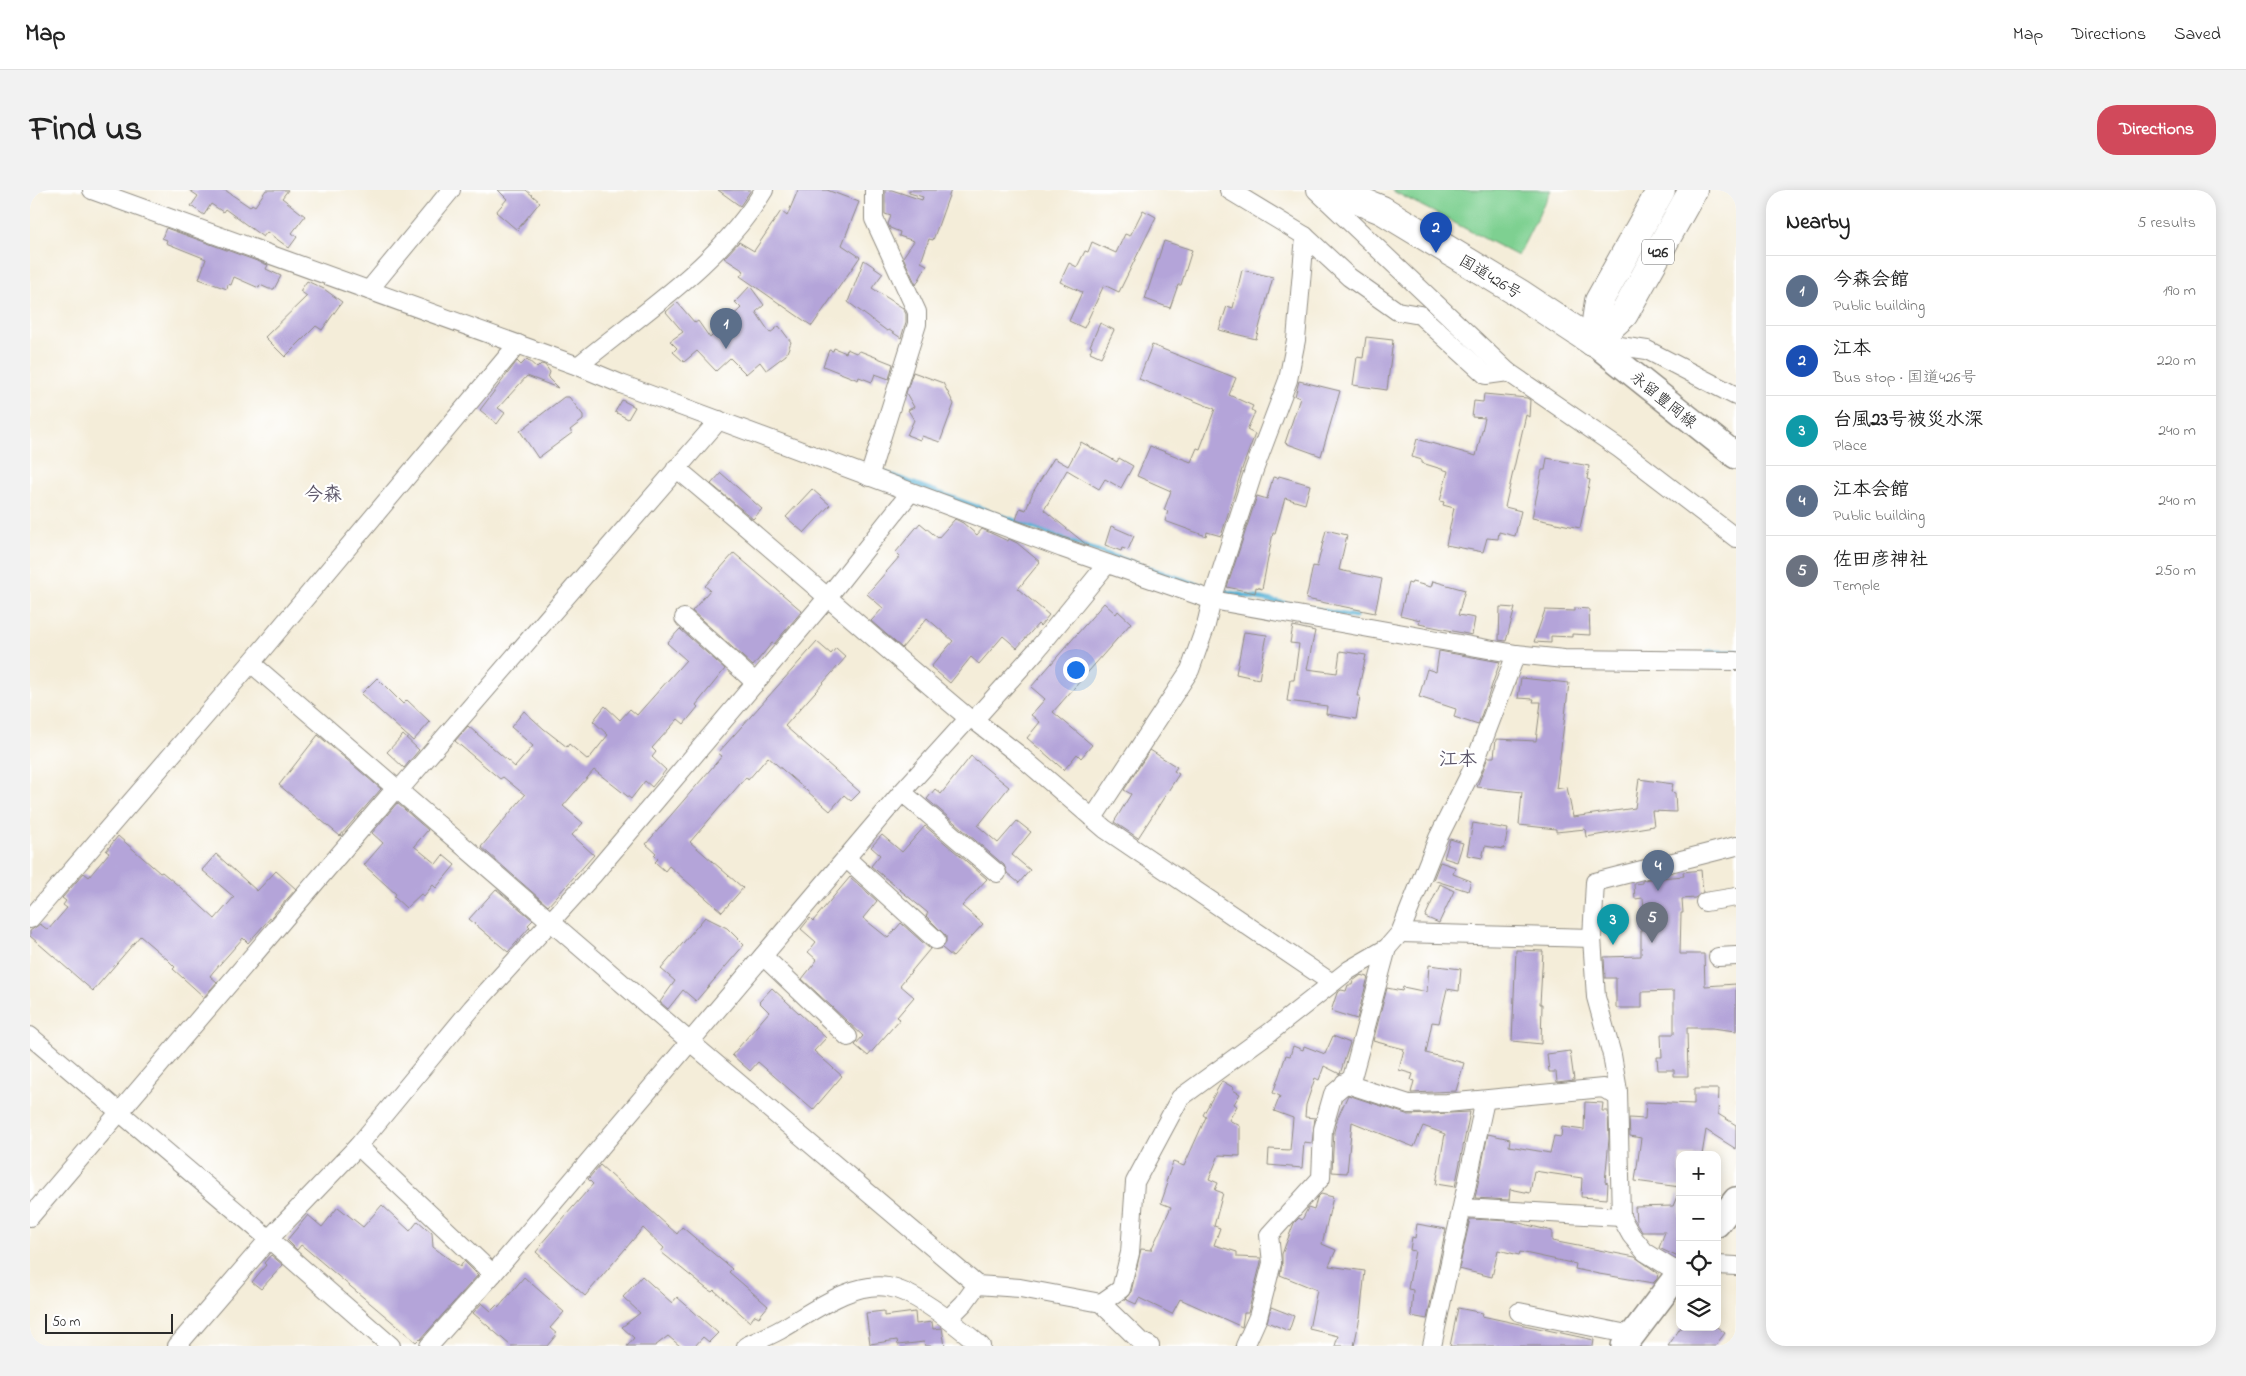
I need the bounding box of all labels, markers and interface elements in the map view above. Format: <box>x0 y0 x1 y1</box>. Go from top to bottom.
text: Map <box>25 17 66 52</box>
text: Map <box>2013 22 2043 48</box>
text: Directions <box>2071 22 2146 48</box>
text: Saved <box>2174 22 2221 48</box>
text: Find us <box>30 105 142 156</box>
button: Directions <box>2097 105 2216 155</box>
text: Nearby <box>1786 208 1850 238</box>
text: 5 results <box>2137 211 2196 235</box>
pin: 2 <box>1420 212 1452 253</box>
road number: 426 <box>1642 240 1674 264</box>
street label: 国道426号 <box>1454 250 1526 306</box>
text: 今森会館 <box>1833 267 1909 294</box>
text: 1 <box>1799 279 1805 303</box>
text: 190 m <box>2163 279 2196 303</box>
text: Public building <box>1833 294 1925 318</box>
pin: 1 <box>710 308 742 349</box>
text: 江本 <box>1833 336 1871 363</box>
text: 2 <box>1798 349 1806 373</box>
text: 220 m <box>2157 349 2196 373</box>
street label: 永留豊岡線 <box>1624 366 1701 435</box>
text: Bus stop · 国道426号 <box>1833 366 1977 390</box>
text: 台風23号被災水深 <box>1833 407 1983 434</box>
text: 3 <box>1799 419 1805 443</box>
text: 240 m <box>2158 419 2196 443</box>
text: Place <box>1833 434 1867 458</box>
text: 江本会館 <box>1833 477 1909 504</box>
district label: 今森 <box>304 482 342 509</box>
text: 4 <box>1799 489 1805 513</box>
text: 240 m <box>2158 489 2196 513</box>
text: Public building <box>1833 504 1925 528</box>
text: 佐田彦神社 <box>1833 547 1928 574</box>
text: 5 <box>1797 559 1807 583</box>
text: 250 m <box>2156 559 2196 583</box>
text: Temple <box>1833 574 1880 598</box>
your location <box>1063 657 1089 683</box>
district label: 江本 <box>1439 747 1477 774</box>
pin: 4 <box>1642 850 1674 891</box>
pin: 5 <box>1636 902 1668 943</box>
pin: 3 <box>1597 904 1629 945</box>
map controls <box>1676 1151 1721 1331</box>
button: + <box>1676 1151 1721 1196</box>
button: − <box>1676 1196 1721 1241</box>
button: locate <box>1676 1241 1721 1286</box>
button: layers <box>1676 1286 1721 1331</box>
scale bar <box>45 1311 172 1334</box>
text: 50 m <box>52 1312 80 1333</box>

